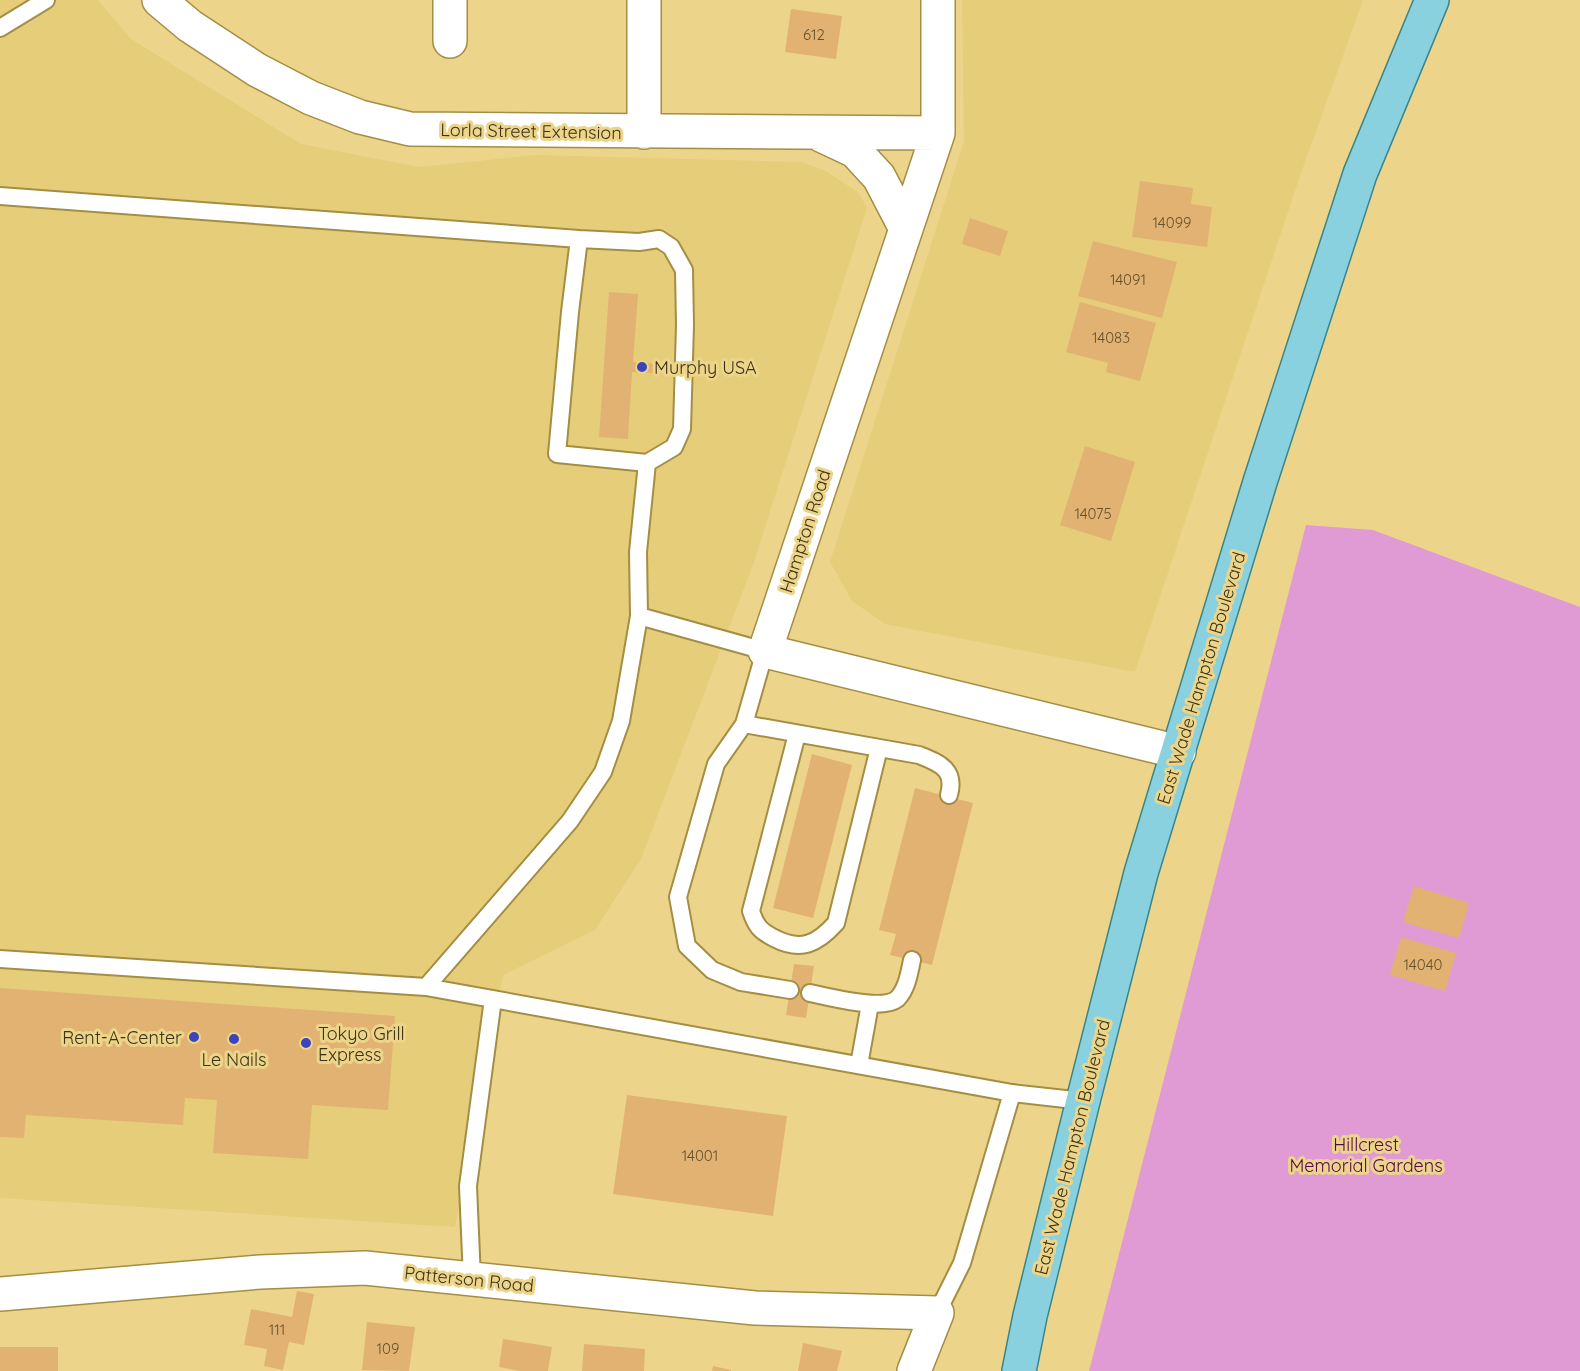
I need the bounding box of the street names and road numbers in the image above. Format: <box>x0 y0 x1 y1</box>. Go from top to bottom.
street label: Lorla Street Extension <box>440 118 622 144</box>
street label: Hampton Road <box>774 467 836 595</box>
street label: East Wade Hampton Boulevard <box>1152 549 1250 807</box>
street label: East Wade Hampton Boulevard <box>1029 1017 1115 1277</box>
street label: Patterson Road <box>403 1261 535 1297</box>

